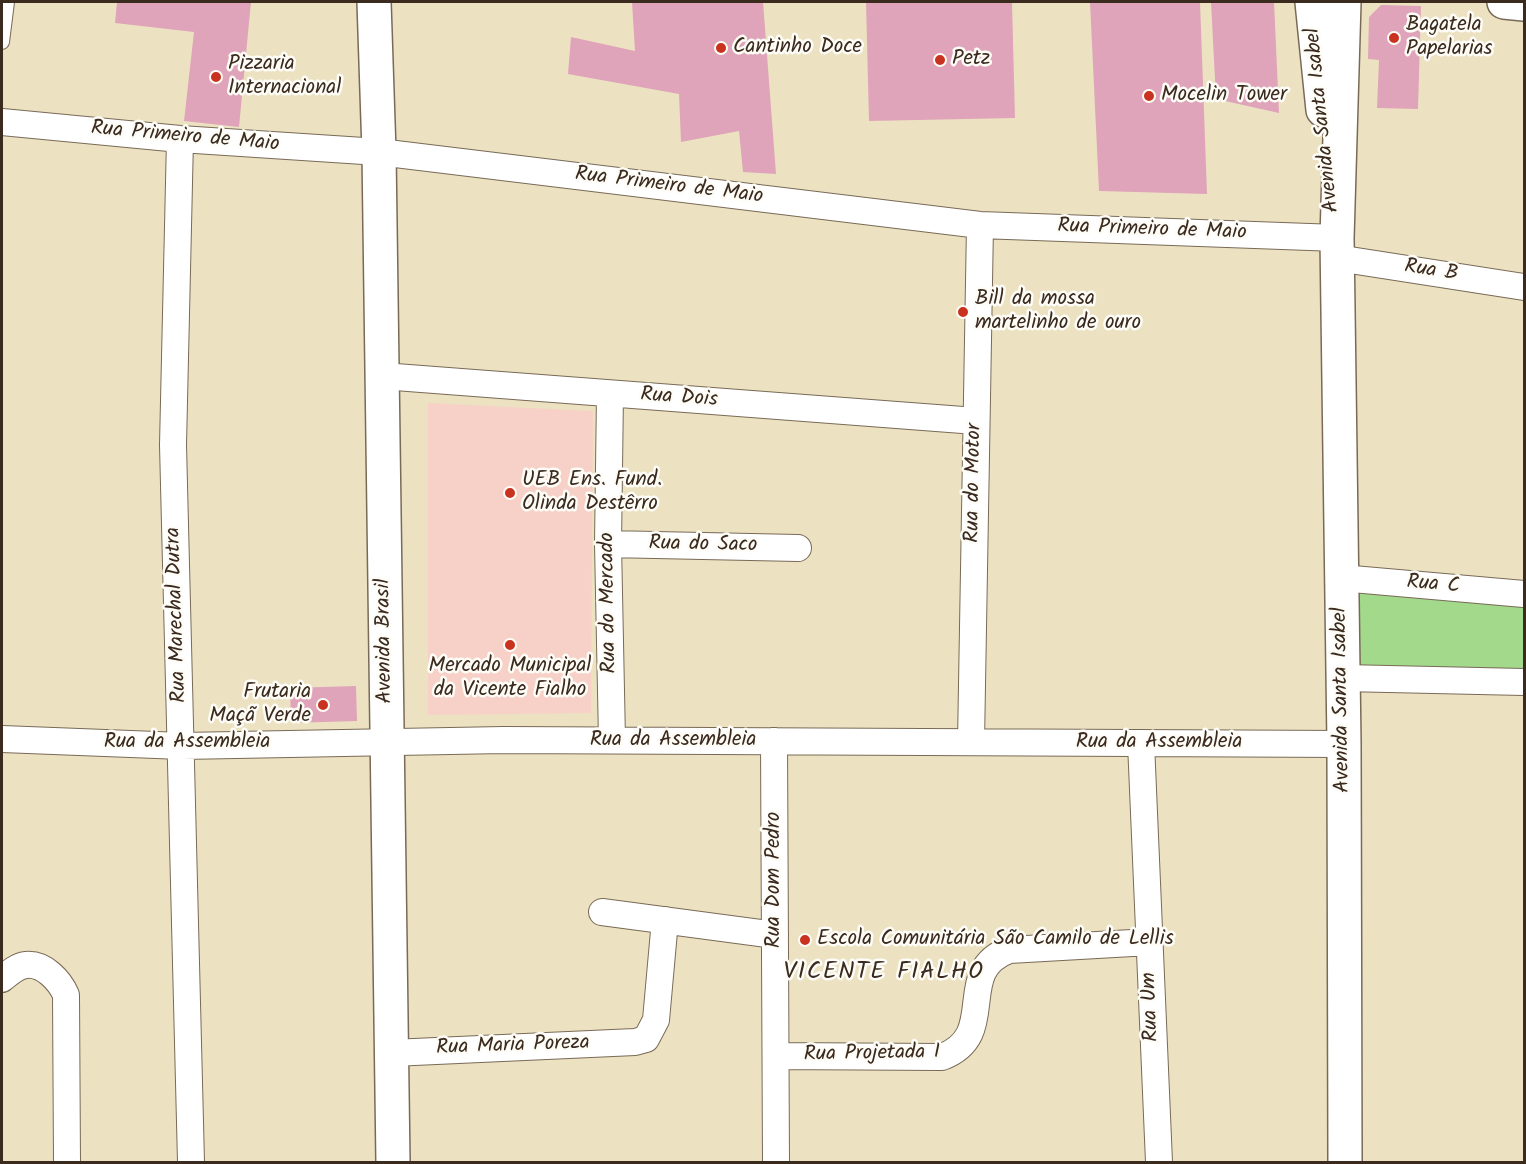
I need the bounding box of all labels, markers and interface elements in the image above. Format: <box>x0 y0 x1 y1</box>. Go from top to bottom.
place label: Bagatela Papelarias <box>1406 13 1492 63</box>
street label: Avenida Santa Isabel <box>1302 26 1346 214</box>
marker: Bagatela Papelarias <box>1387 31 1401 45</box>
place label: Cantinho Doce <box>733 35 862 61</box>
marker: Cantinho Doce <box>714 41 728 55</box>
place label: Petz <box>952 47 990 73</box>
place label: Pizzaria Internacional <box>228 52 341 102</box>
marker: Petz <box>933 53 947 67</box>
marker: Pizzaria Internacional <box>209 70 223 84</box>
place label: Mocelin Tower <box>1161 83 1287 109</box>
marker: Mocelin Tower <box>1142 89 1156 103</box>
street label: Rua Primeiro de Maio <box>90 117 280 159</box>
street label: Rua Primeiro de Maio <box>574 163 764 211</box>
street label: Rua Primeiro de Maio <box>1057 215 1247 247</box>
street label: Rua B <box>1402 255 1460 289</box>
place label: Bill da mossa martelinho de ouro <box>975 287 1141 337</box>
marker: Bill da mossa martelinho de ouro <box>956 305 970 319</box>
street label: Rua Dois <box>639 384 719 414</box>
street label: Rua do Motor <box>961 423 989 543</box>
place label: UEB Ens. Fund. Olinda Destêrro <box>522 468 662 518</box>
marker: UEB Ens. Fund. Olinda Destêrro <box>503 486 517 500</box>
street label: Rua Marechal Dutra <box>162 527 194 703</box>
street label: Rua do Mercado <box>596 532 624 674</box>
street label: Rua do Saco <box>648 532 758 560</box>
street label: Rua C <box>1405 571 1461 601</box>
street label: Avenida Brasil <box>372 578 400 704</box>
street label: Avenida Santa Isabel <box>1329 607 1357 793</box>
marker: Mercado Municipal da Vicente Fialho <box>503 638 517 652</box>
place label: Mercado Municipal da Vicente Fialho <box>429 654 591 704</box>
place label: Frutaria Maçã Verde <box>209 680 311 730</box>
marker: Frutaria Maçã Verde <box>316 698 330 712</box>
street label: Rua da Assembleia <box>590 728 756 754</box>
street label: Rua da Assembleia <box>104 730 270 756</box>
street label: Rua da Assembleia <box>1076 730 1242 756</box>
street label: Rua Dom Pedro <box>762 812 788 948</box>
place label: Escola Comunitária São Camilo de Lellis <box>817 927 1174 953</box>
marker: Escola Comunitária São Camilo de Lellis <box>798 933 812 947</box>
district label: VICENTE FIALHO <box>784 960 984 988</box>
street label: Rua Um <box>1138 972 1166 1042</box>
street label: Rua Maria Poreza <box>436 1032 590 1062</box>
street label: Rua Projetada I <box>804 1041 940 1069</box>

